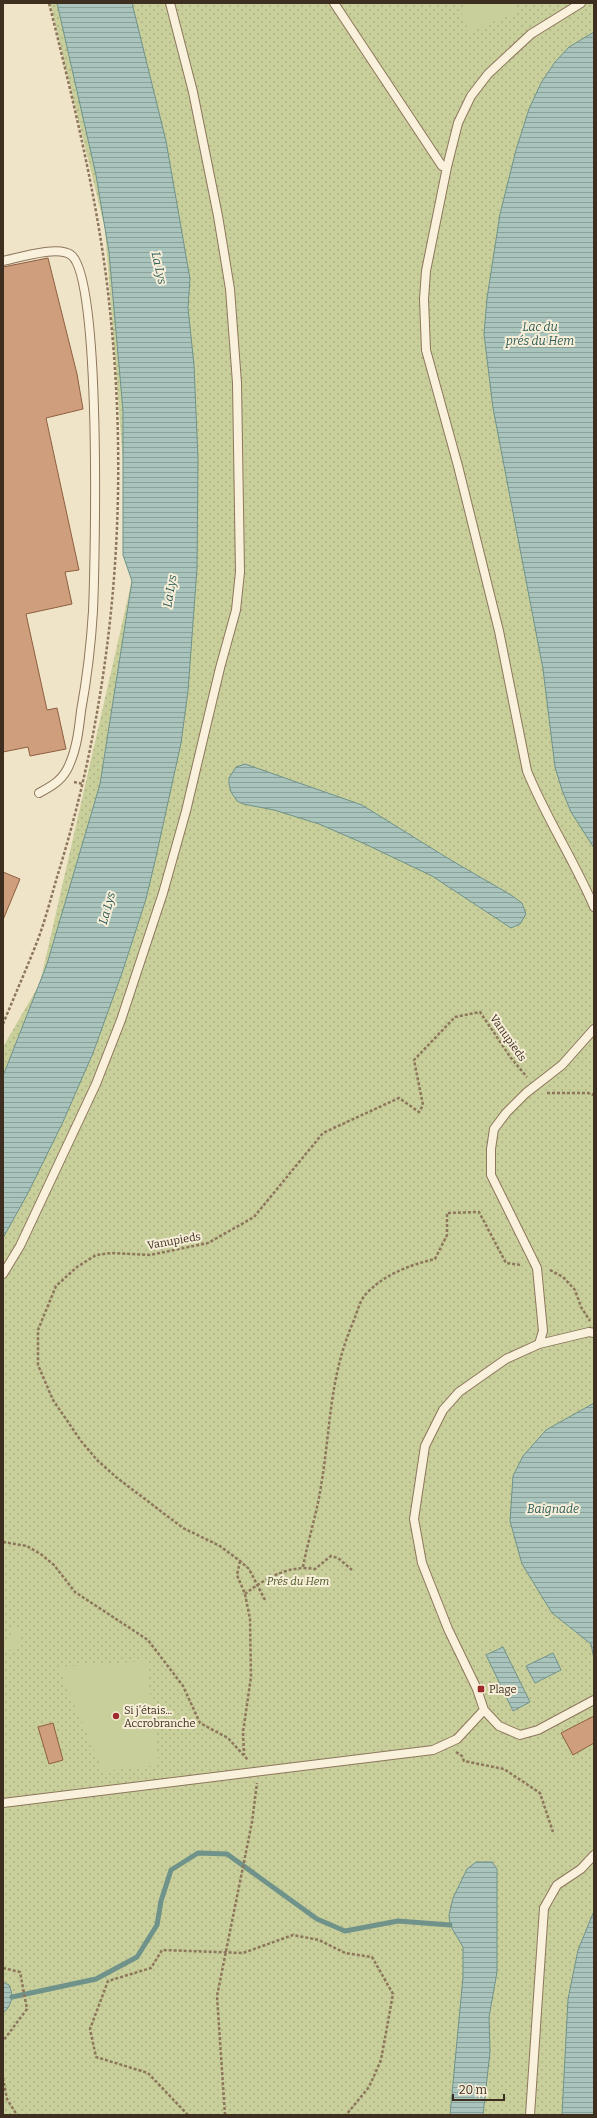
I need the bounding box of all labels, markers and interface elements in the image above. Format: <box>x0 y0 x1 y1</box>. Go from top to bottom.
water label: La Lys <box>148 250 170 286</box>
water label: Lac du prés du Hem <box>505 320 574 348</box>
water label: La Lys <box>161 573 180 608</box>
water label: La Lys <box>96 890 118 926</box>
street label: Vanupieds <box>487 1012 529 1064</box>
street label: Vanupieds <box>146 1230 202 1252</box>
water label: Baignade <box>527 1502 579 1516</box>
park label: Prés du Hem <box>267 1575 329 1588</box>
place label: Plage <box>489 1683 516 1696</box>
marker: Plage <box>476 1684 486 1694</box>
place label: Si j'étais... Accrobranche <box>124 1704 196 1730</box>
marker: Si j'étais... Accrobranche <box>111 1711 121 1721</box>
scale bar <box>453 2076 504 2102</box>
text: 20 m <box>459 2083 488 2097</box>

